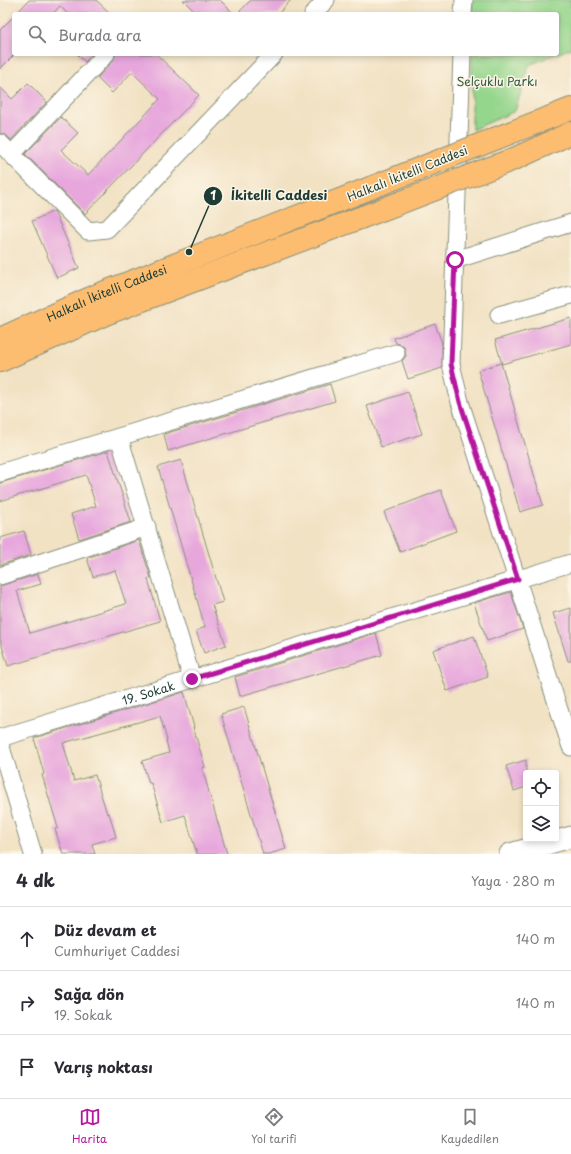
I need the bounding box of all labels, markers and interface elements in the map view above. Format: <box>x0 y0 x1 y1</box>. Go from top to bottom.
search box <box>12 12 559 56</box>
icon: search <box>26 23 48 45</box>
text: Burada ara <box>58 23 141 46</box>
park label: Selçuklu Parkı <box>456 72 538 90</box>
street label: Halkalı İkitelli Caddesi <box>344 140 470 205</box>
callout: İkitelli Caddesi <box>203 183 336 208</box>
text: İkitelli Caddesi <box>231 185 327 204</box>
text: 1 <box>210 186 216 204</box>
route start <box>446 251 464 269</box>
street label: Halkalı İkitelli Caddesi <box>43 260 170 326</box>
route end <box>183 670 201 688</box>
street label: 19. Sokak <box>120 676 177 709</box>
map controls <box>523 770 559 842</box>
button: locate <box>523 770 559 806</box>
button: layers <box>523 806 559 842</box>
text: 4 dk <box>16 867 55 893</box>
text: Yaya · 280 m <box>471 871 555 890</box>
text: Düz devam et <box>54 918 157 941</box>
icon: ahead <box>16 928 38 950</box>
text: 140 m <box>516 929 555 948</box>
text: Cumhuriyet Caddesi <box>54 941 180 960</box>
text: Sağa dön <box>54 982 124 1005</box>
icon: right <box>16 992 38 1014</box>
text: 140 m <box>516 993 555 1012</box>
text: 19. Sokak <box>54 1005 113 1024</box>
text: Varış noktası <box>54 1055 153 1078</box>
icon: arrive <box>16 1056 38 1078</box>
tab: Harita <box>72 1106 107 1147</box>
tab: Yol tarifi <box>251 1106 297 1147</box>
tab: Kaydedilen <box>441 1106 499 1147</box>

